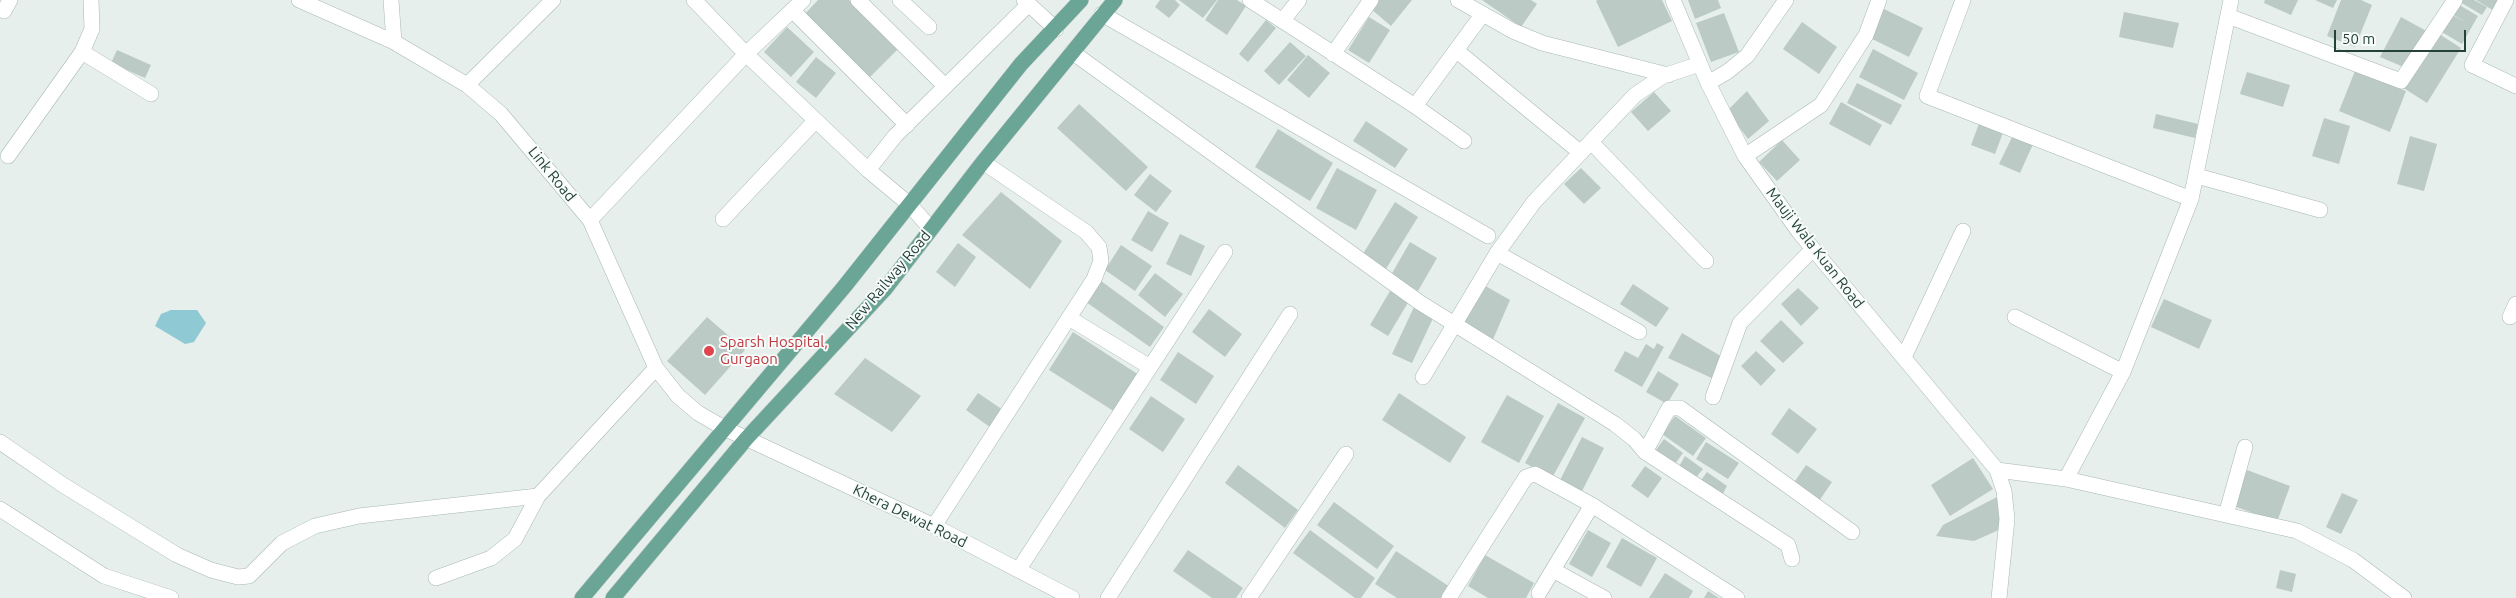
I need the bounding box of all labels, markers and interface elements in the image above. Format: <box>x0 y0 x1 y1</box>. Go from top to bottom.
scale bar <box>2336 20 2468 52</box>
text: 50 m <box>2342 30 2375 47</box>
street label: Link Road <box>524 143 580 205</box>
street label: Mauji Wala Kuan Road <box>1762 184 1868 312</box>
street label: New Railway Road <box>842 227 934 333</box>
place label: Sparsh Hospital, Gurgaon <box>720 333 828 368</box>
marker: Sparsh Hospital, Gurgaon <box>702 344 716 358</box>
street label: Khera Dewat Road <box>850 481 970 551</box>

